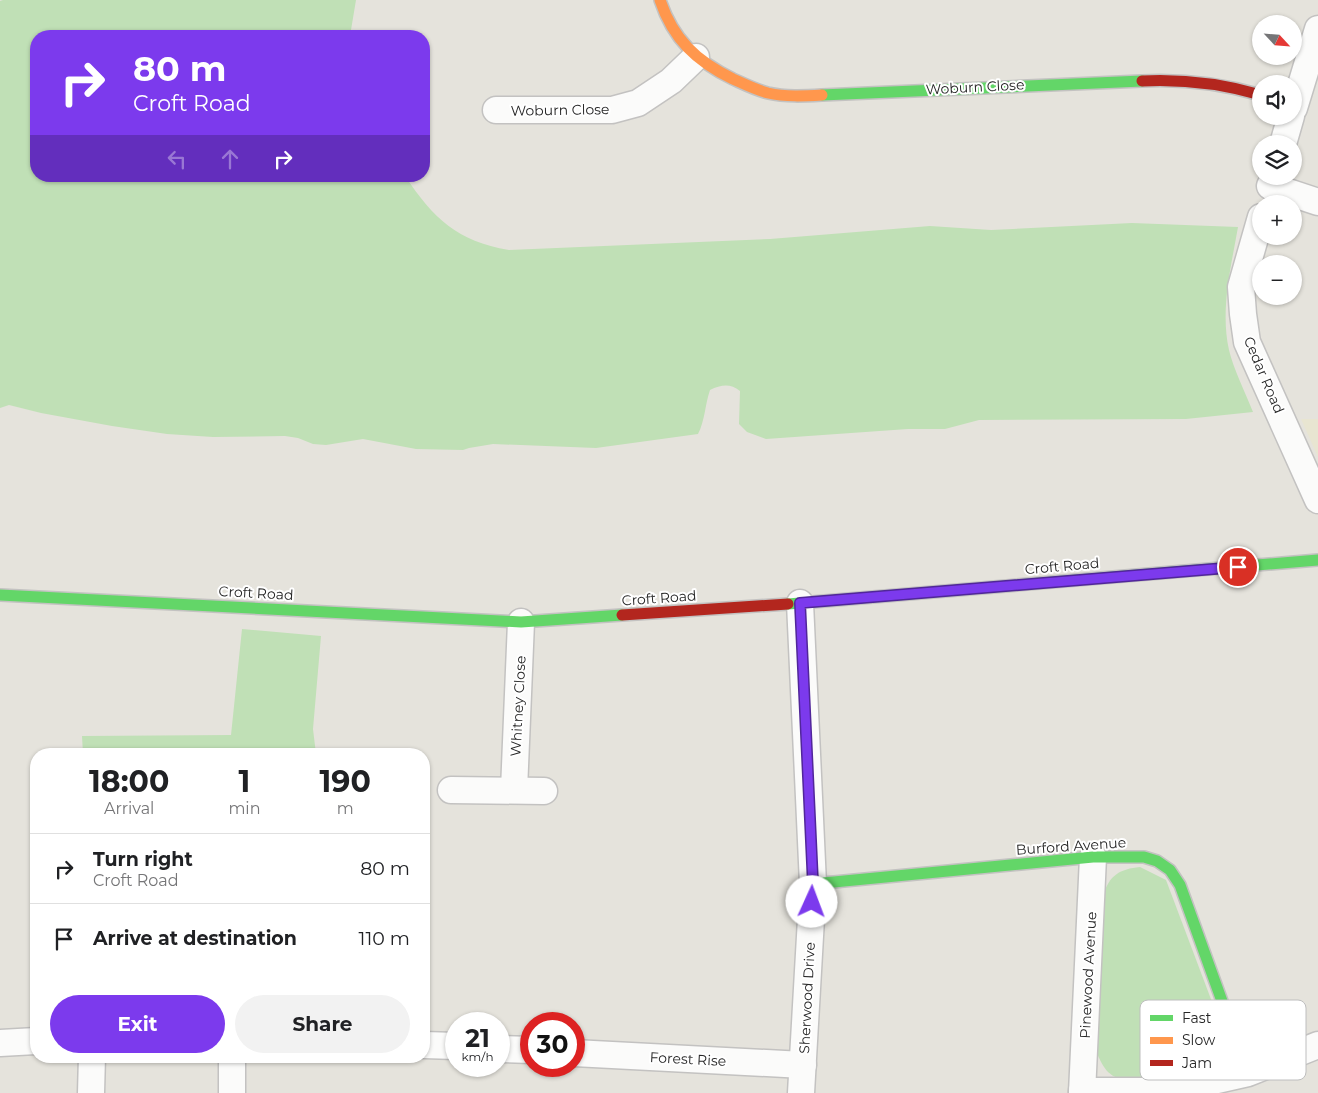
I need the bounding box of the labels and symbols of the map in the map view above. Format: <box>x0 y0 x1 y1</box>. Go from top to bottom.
north arrow <box>1252 15 1302 65</box>
street label: Woburn Close <box>925 75 1025 99</box>
street label: Woburn Close <box>510 100 610 120</box>
street label: Cedar Road <box>1240 334 1288 416</box>
pin <box>1217 546 1259 588</box>
street label: Croft Road <box>1024 554 1100 578</box>
street label: Croft Road <box>218 582 294 604</box>
street label: Croft Road <box>621 586 697 610</box>
street label: Whitney Close <box>506 655 530 757</box>
street label: Burford Avenue <box>1015 833 1127 859</box>
position arrow <box>785 875 837 927</box>
street label: Pinewood Avenue <box>1076 911 1100 1039</box>
street label: Sherwood Drive <box>795 942 819 1054</box>
legend <box>1140 1000 1306 1080</box>
text: Fast <box>1182 1009 1212 1027</box>
speed limit sign: 30 <box>520 1012 585 1077</box>
text: Slow <box>1182 1031 1216 1049</box>
street label: Forest Rise <box>649 1048 727 1070</box>
text: Jam <box>1181 1054 1212 1072</box>

